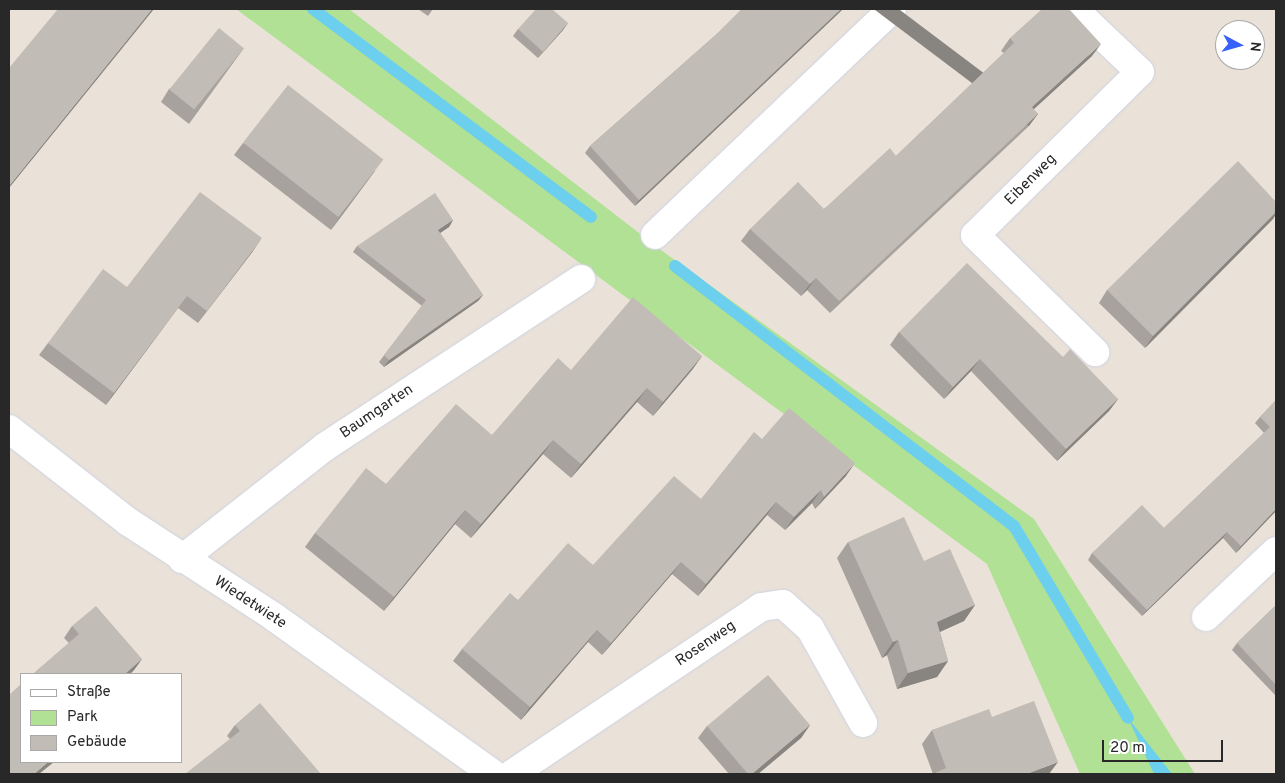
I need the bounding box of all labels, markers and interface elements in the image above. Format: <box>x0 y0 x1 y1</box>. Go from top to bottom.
north arrow <box>1215 20 1265 70</box>
text: N <box>1245 41 1263 52</box>
street label: Eibenweg <box>1002 151 1060 209</box>
street label: Baumgarten <box>337 381 417 443</box>
street label: Wiedetwiete <box>210 573 290 633</box>
street label: Rosenweg <box>673 617 739 671</box>
legend <box>20 673 182 763</box>
text: Straße <box>67 683 111 702</box>
text: Park <box>67 708 98 727</box>
scale bar <box>1105 730 1226 762</box>
text: Gebäude <box>67 733 127 752</box>
text: 20 m <box>1110 739 1145 758</box>

